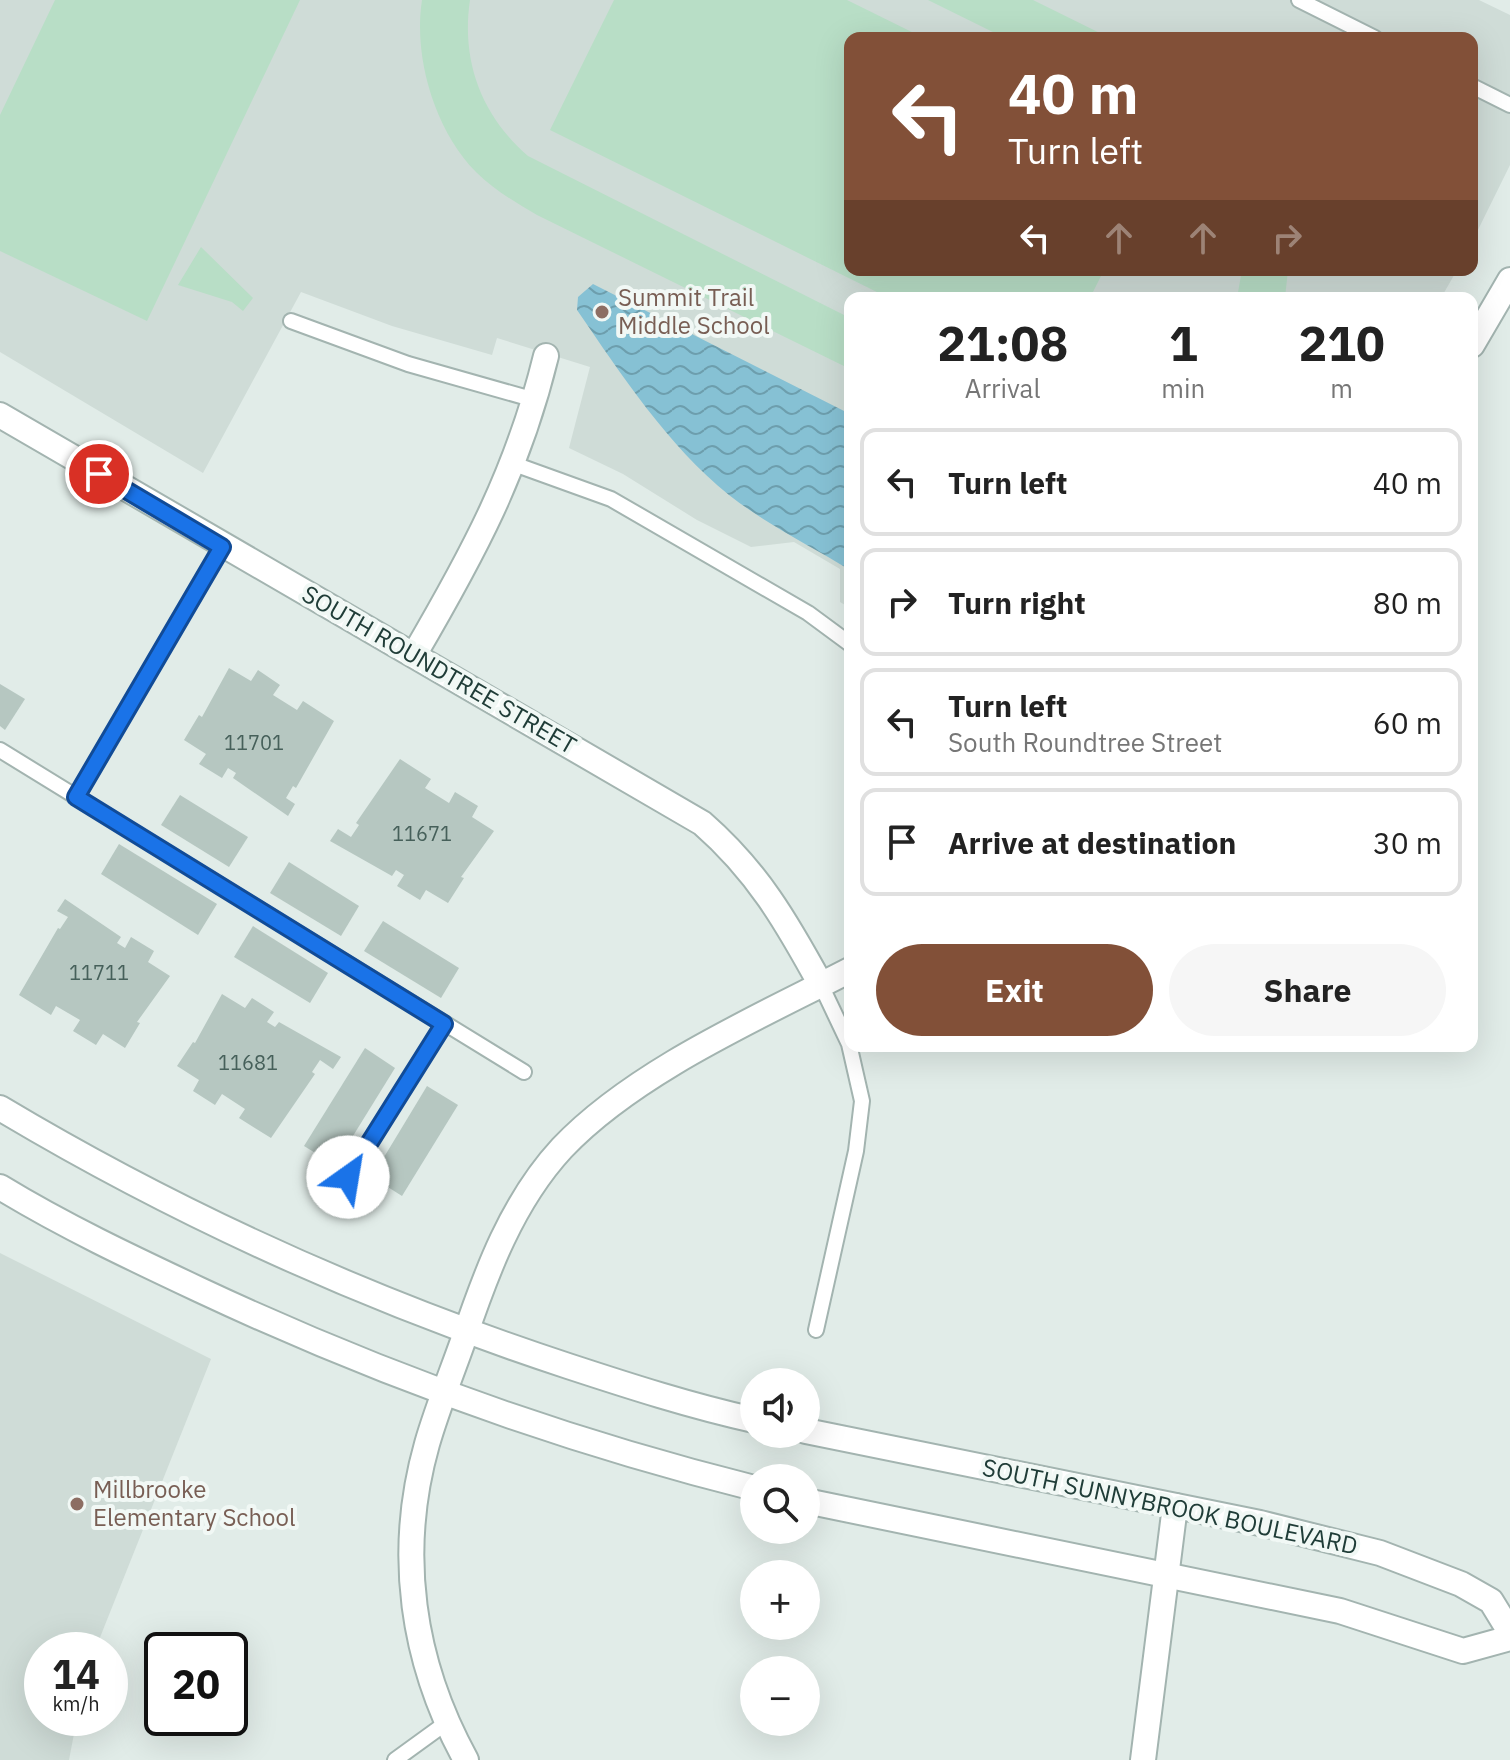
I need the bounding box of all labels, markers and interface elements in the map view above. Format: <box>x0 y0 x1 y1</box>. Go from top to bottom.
text: 40 m <box>1008 57 1138 129</box>
icon: left <box>876 64 980 168</box>
text: Turn left <box>1008 127 1143 174</box>
icon: left <box>1013 216 1057 260</box>
icon: ahead <box>1097 216 1141 260</box>
icon: ahead <box>1181 216 1225 260</box>
icon: right <box>1265 216 1309 260</box>
place label: Summit Trail Middle School <box>618 281 770 341</box>
marker: Summit Trail Middle School <box>593 303 611 321</box>
text: 21:08 <box>937 312 1068 374</box>
text: 1 <box>1169 312 1198 374</box>
text: 210 <box>1298 312 1385 374</box>
text: Arrival <box>965 371 1041 405</box>
text: min <box>1161 371 1205 405</box>
text: m <box>1330 371 1353 405</box>
pin <box>65 440 133 508</box>
icon: arrive <box>77 452 121 496</box>
icon: left <box>880 460 924 504</box>
text: Turn left <box>948 463 1067 502</box>
text: 40 m <box>1373 463 1442 502</box>
street label: SOUTH ROUNDTREE STREET <box>297 577 583 761</box>
icon: right <box>880 580 924 624</box>
text: Turn right <box>948 583 1086 622</box>
text: 80 m <box>1373 583 1442 622</box>
text: Turn left <box>948 686 1067 725</box>
icon: left <box>880 700 924 744</box>
text: 60 m <box>1373 703 1442 742</box>
text: South Roundtree Street <box>948 725 1222 759</box>
house number: 11701 <box>224 729 284 756</box>
house number: 11671 <box>392 820 452 847</box>
icon: arrive <box>880 820 924 864</box>
text: Arrive at destination <box>948 823 1236 862</box>
text: 30 m <box>1373 823 1442 862</box>
button: Exit <box>876 944 1153 1036</box>
button: Share <box>1169 944 1446 1036</box>
house number: 11711 <box>69 959 129 986</box>
house number: 11681 <box>218 1049 278 1076</box>
position arrow <box>306 1135 390 1219</box>
map controls <box>740 1368 820 1736</box>
button: sound <box>740 1368 820 1448</box>
street label: SOUTH SUNNYBROOK BOULEVARD <box>980 1451 1361 1561</box>
button: search <box>740 1464 820 1544</box>
place label: Millbrooke Elementary School <box>93 1473 295 1533</box>
marker: Millbrooke Elementary School <box>68 1495 86 1513</box>
button: + <box>740 1560 820 1640</box>
speed limit sign: 20 <box>144 1632 248 1736</box>
text: 14 <box>52 1648 100 1700</box>
button: − <box>740 1656 820 1736</box>
text: km/h <box>52 1690 100 1717</box>

